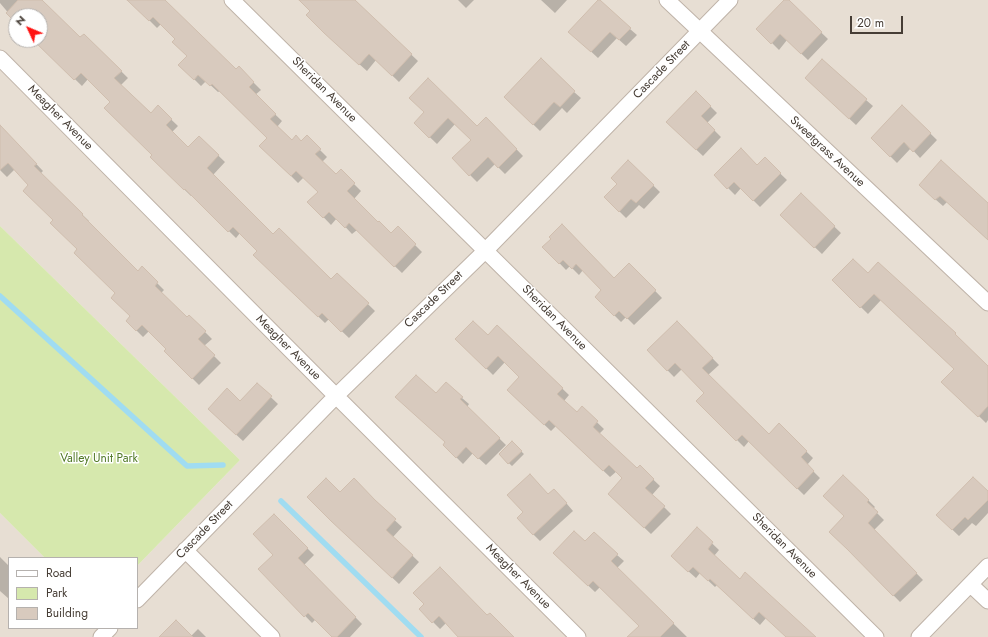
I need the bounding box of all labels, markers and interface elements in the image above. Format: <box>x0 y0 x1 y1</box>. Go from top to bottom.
north arrow <box>8 8 48 48</box>
scale bar <box>852 8 905 34</box>
text: N <box>11 12 29 29</box>
text: 20 m <box>857 14 884 32</box>
street label: Cascade Street <box>631 38 693 102</box>
street label: Sheridan Avenue <box>288 54 360 126</box>
street label: Meagher Avenue <box>24 82 96 154</box>
street label: Sweetgrass Avenue <box>787 114 867 190</box>
street label: Cascade Street <box>402 269 466 331</box>
street label: Sheridan Avenue <box>518 282 590 354</box>
street label: Meagher Avenue <box>252 312 324 384</box>
park label: Valley Unit Park <box>60 452 138 466</box>
street label: Cascade Street <box>174 498 236 562</box>
street label: Sheridan Avenue <box>748 510 820 582</box>
street label: Meagher Avenue <box>482 541 554 613</box>
legend <box>8 557 138 629</box>
text: Road <box>46 564 72 582</box>
text: Park <box>46 584 67 602</box>
text: Building <box>46 604 88 622</box>

